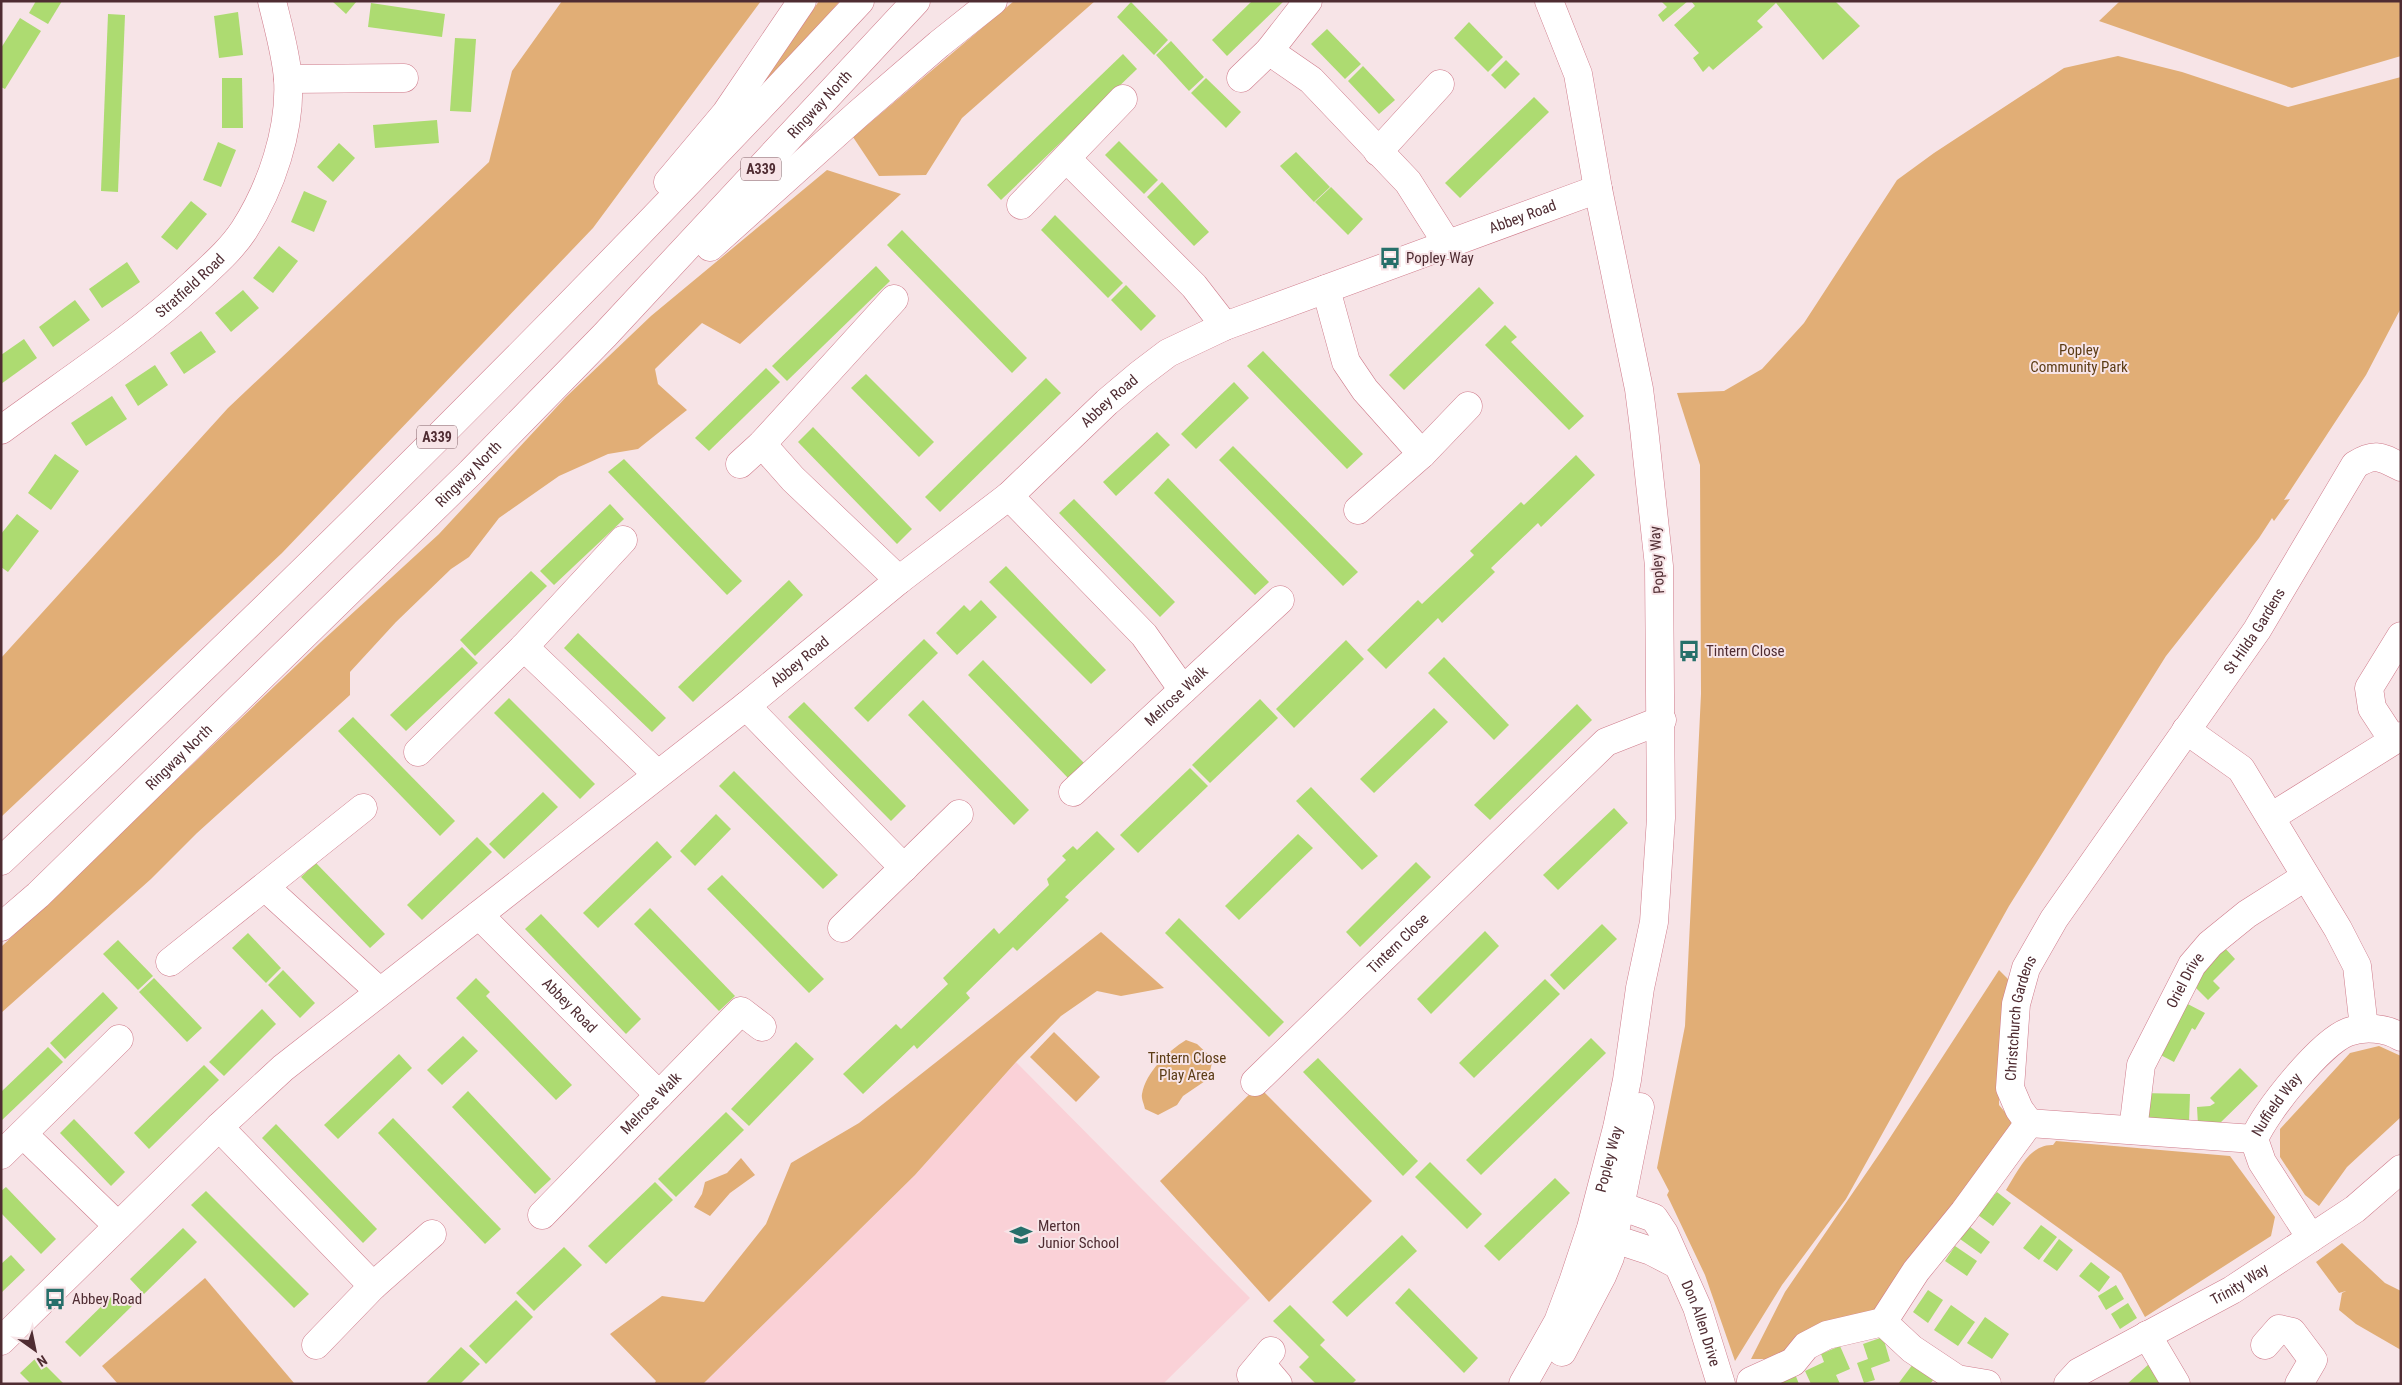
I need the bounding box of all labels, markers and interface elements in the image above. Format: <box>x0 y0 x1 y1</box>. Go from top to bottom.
street label: Ringway North <box>784 67 856 142</box>
road number: A339 <box>741 157 781 180</box>
street label: Abbey Road <box>1486 196 1559 237</box>
bus stop icon: Popley Way <box>1377 245 1403 271</box>
place label: Popley Way <box>1406 249 1474 267</box>
street label: Stratfield Road <box>152 250 228 322</box>
park label: Popley Community Park <box>2030 341 2128 376</box>
street label: Abbey Road <box>1077 371 1141 431</box>
road number: A339 <box>417 426 457 448</box>
street label: Ringway North <box>432 437 505 511</box>
street label: Popley Way <box>1646 526 1668 594</box>
street label: St Hilda Gardens <box>2220 585 2289 678</box>
street label: Abbey Road <box>767 632 833 691</box>
bus stop icon: Tintern Close <box>1676 638 1702 664</box>
place label: Tintern Close <box>1706 642 1785 660</box>
street label: Melrose Walk <box>1141 662 1212 730</box>
street label: Ringway North <box>142 721 216 794</box>
street label: Tintern Close <box>1363 910 1432 977</box>
street label: Oriel Drive <box>2163 949 2208 1011</box>
street label: Christchurch Gardens <box>2002 952 2040 1082</box>
street label: Abbey Road <box>538 974 601 1037</box>
park label: Tintern Close Play Area <box>1148 1049 1226 1084</box>
street label: Melrose Walk <box>617 1068 685 1138</box>
street label: Nuffield Way <box>2248 1069 2305 1139</box>
street label: Popley Way <box>1592 1124 1626 1194</box>
place label: Merton Junior School <box>1038 1217 1119 1252</box>
school or university icon: Merton Junior School <box>1008 1222 1034 1248</box>
street label: Trinity Way <box>2207 1260 2272 1309</box>
street label: Don Allen Drive <box>1677 1278 1724 1369</box>
bus stop icon: Abbey Road <box>42 1286 68 1312</box>
place label: Abbey Road <box>72 1290 142 1308</box>
north arrow <box>10 1325 60 1375</box>
text: N <box>34 1352 50 1370</box>

